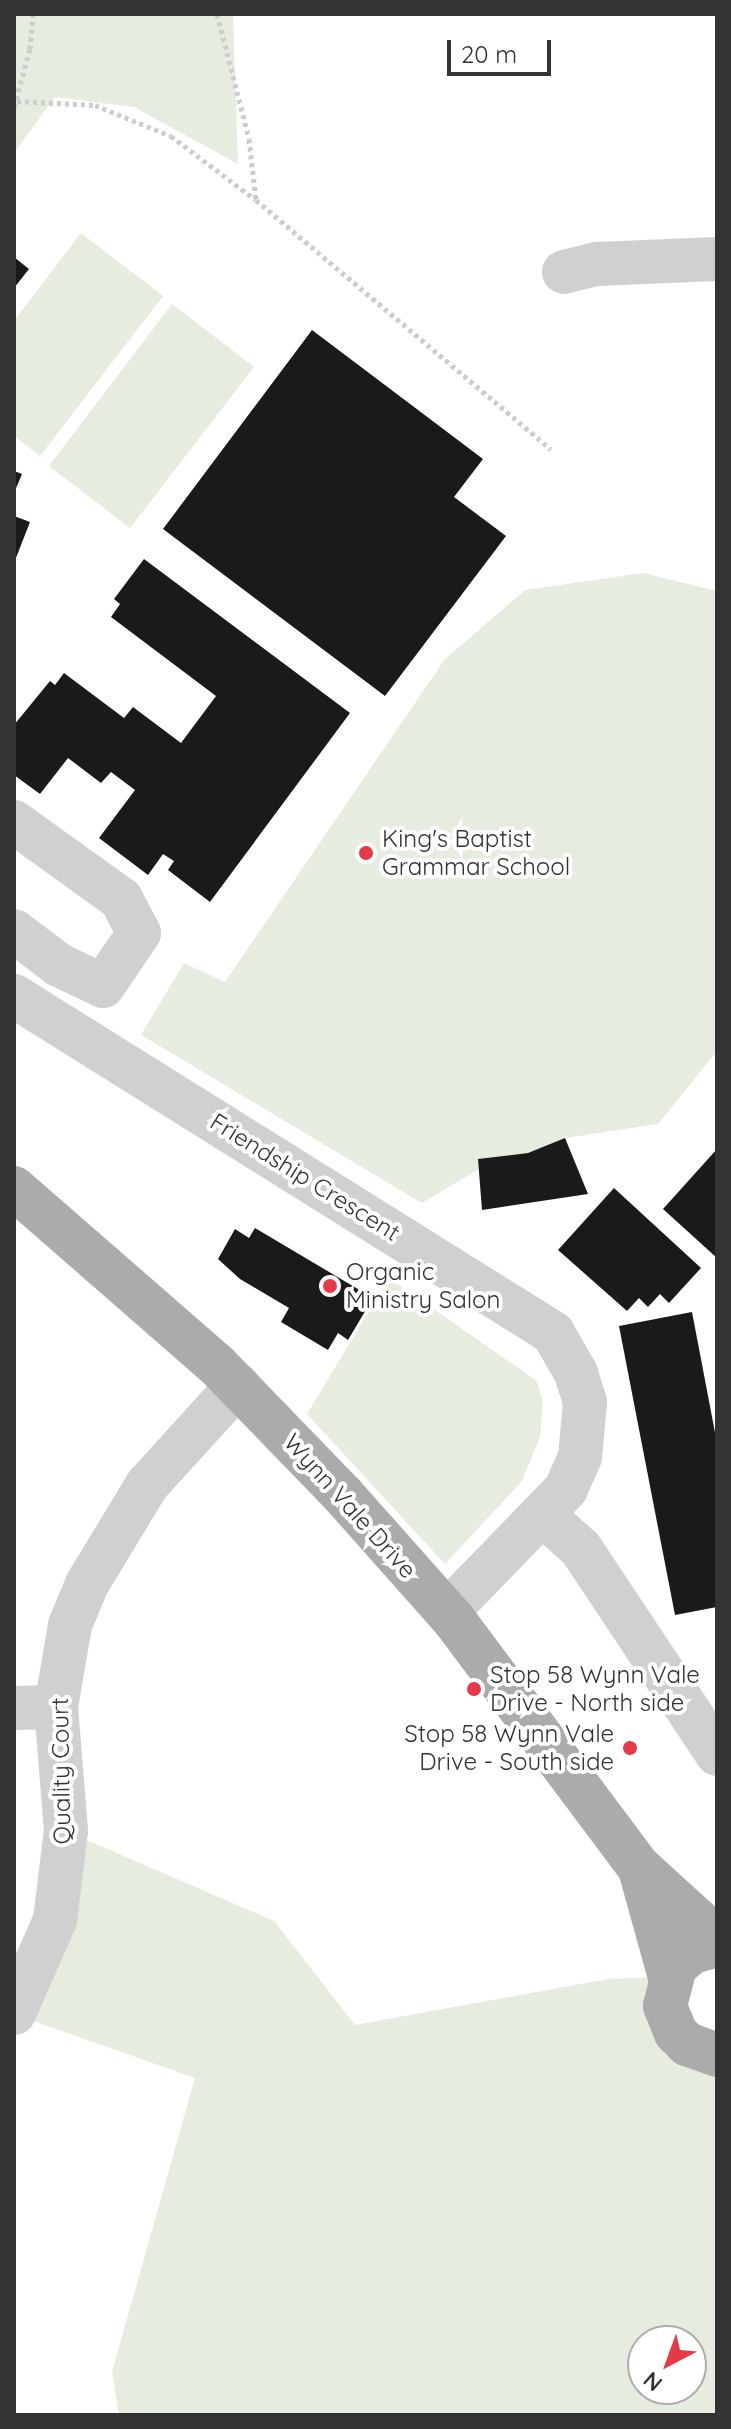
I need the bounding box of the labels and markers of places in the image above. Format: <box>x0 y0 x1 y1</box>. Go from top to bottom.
place label: King's Baptist Grammar School <box>382 825 570 881</box>
marker: King's Baptist Grammar School <box>357 844 375 862</box>
place label: Organic Ministry Salon <box>346 1258 500 1314</box>
marker: Organic Ministry Salon <box>321 1277 339 1295</box>
place label: Stop 58 Wynn Vale Drive - North side <box>490 1661 700 1717</box>
marker: Stop 58 Wynn Vale Drive - North side <box>465 1680 483 1698</box>
place label: Stop 58 Wynn Vale Drive - South side <box>404 1720 614 1776</box>
marker: Stop 58 Wynn Vale Drive - South side <box>621 1739 639 1757</box>

